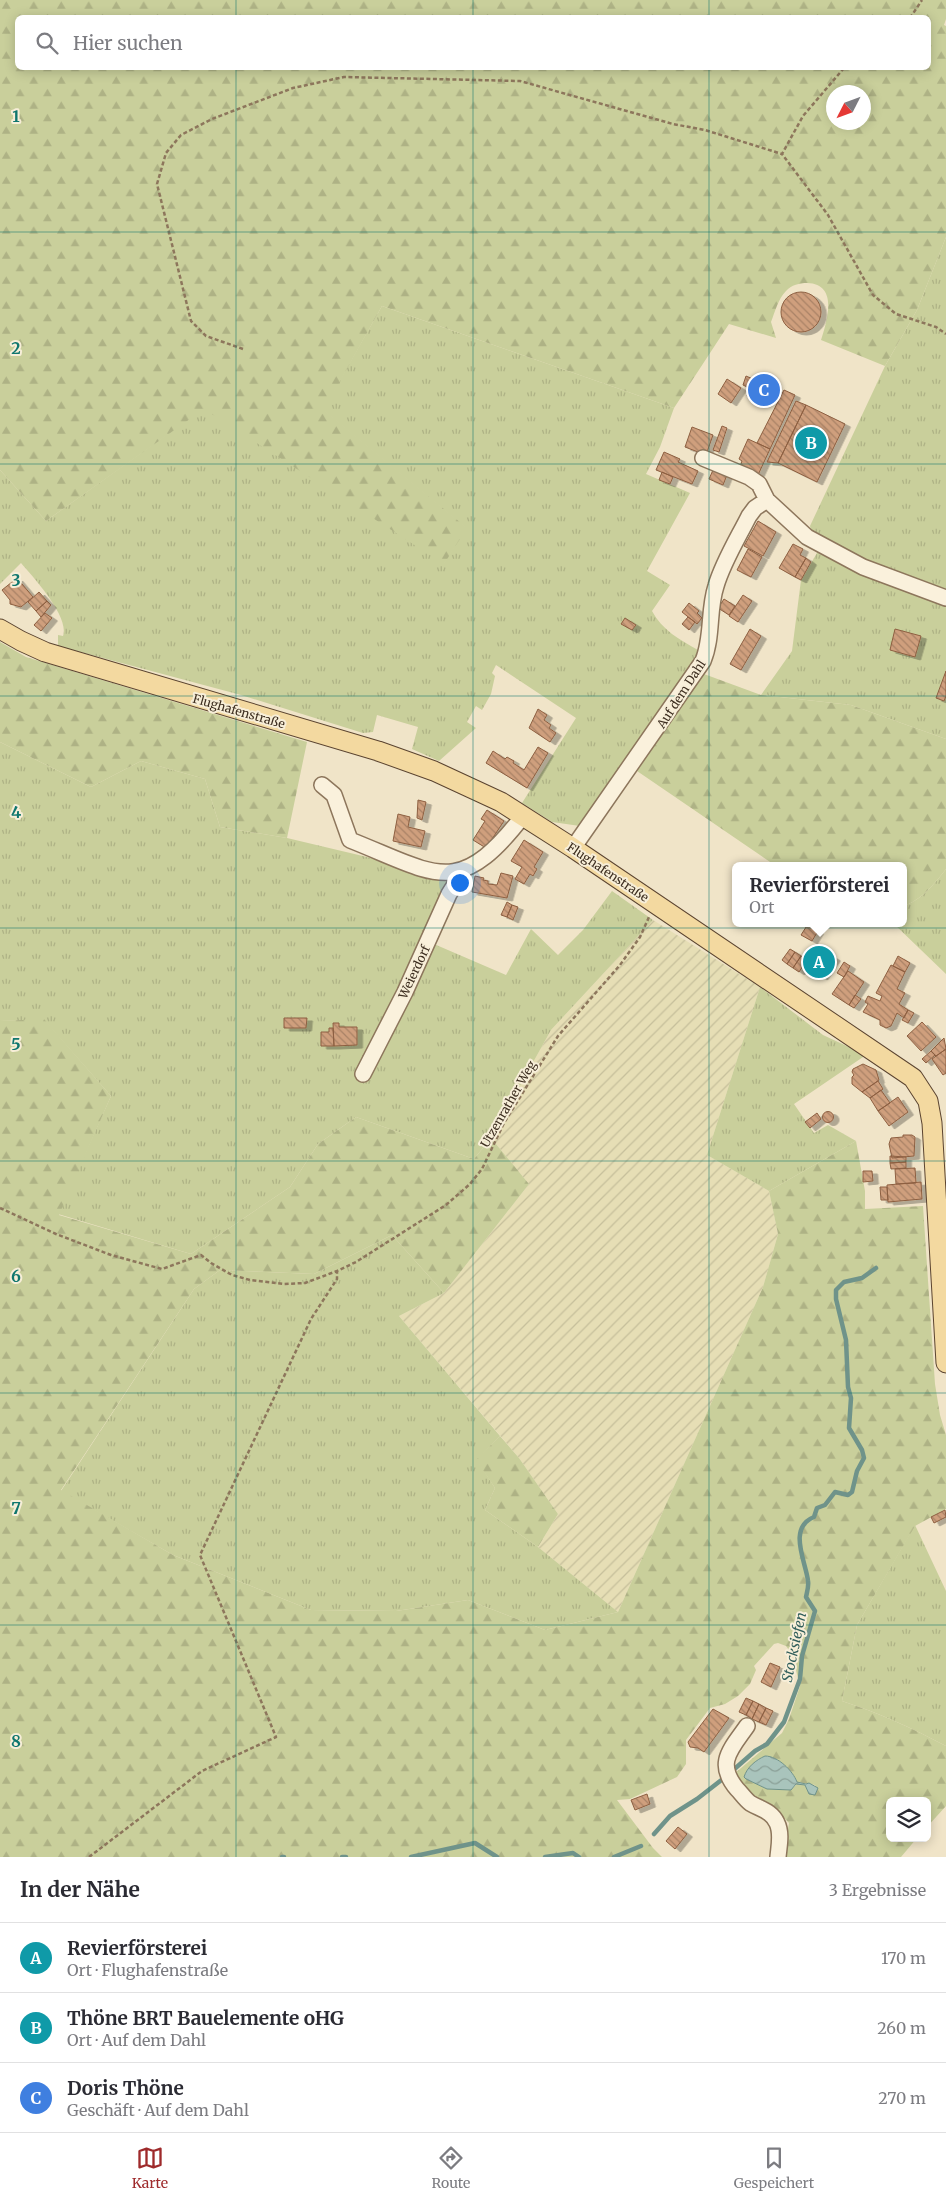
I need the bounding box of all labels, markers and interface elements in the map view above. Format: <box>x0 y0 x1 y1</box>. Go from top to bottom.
search box <box>15 15 931 70</box>
icon: search <box>33 29 61 57</box>
text: Hier suchen <box>73 31 183 55</box>
north arrow <box>826 85 871 130</box>
text: 1 <box>12 106 20 126</box>
text: 2 <box>11 338 21 358</box>
pin: C <box>748 371 780 409</box>
pin: B <box>795 424 827 462</box>
text: 3 <box>11 570 21 590</box>
street label: Auf dem Dahl <box>653 657 709 732</box>
street label: Flughafenstraße <box>191 691 287 731</box>
text: 4 <box>11 802 21 822</box>
street label: Flughafenstraße <box>564 839 652 905</box>
popup <box>732 862 907 927</box>
your location <box>447 870 473 896</box>
text: Revierförsterei <box>749 873 890 897</box>
text: Ort <box>749 897 774 917</box>
street label: Weierdorf <box>395 943 433 1002</box>
pin: A <box>803 943 835 981</box>
text: 5 <box>11 1034 21 1054</box>
street label: Utzenrather Weg <box>477 1057 539 1150</box>
text: 6 <box>11 1266 21 1286</box>
text: 7 <box>11 1498 21 1518</box>
water label: Stocksiefen <box>778 1610 810 1684</box>
text: 8 <box>11 1731 21 1751</box>
map controls <box>886 1797 931 1842</box>
button: layers <box>886 1797 931 1842</box>
text: In der Nähe <box>20 1876 140 1903</box>
text: 3 Ergebnisse <box>829 1880 926 1900</box>
text: Revierförsterei <box>67 1936 207 1960</box>
text: A <box>30 1948 42 1968</box>
text: 170 m <box>881 1948 926 1968</box>
text: Ort · Flughafenstraße <box>67 1960 228 1980</box>
text: Thöne BRT Bauelemente oHG <box>67 2006 344 2030</box>
text: B <box>30 2018 42 2038</box>
text: 260 m <box>877 2018 926 2038</box>
text: Ort · Auf dem Dahl <box>67 2030 206 2050</box>
text: Doris Thöne <box>67 2076 184 2100</box>
text: C <box>31 2088 41 2108</box>
text: 270 m <box>878 2088 926 2108</box>
text: Geschäft · Auf dem Dahl <box>67 2100 249 2120</box>
tab: Karte <box>132 2144 168 2192</box>
tab: Route <box>431 2144 470 2192</box>
tab: Gespeichert <box>734 2144 814 2192</box>

